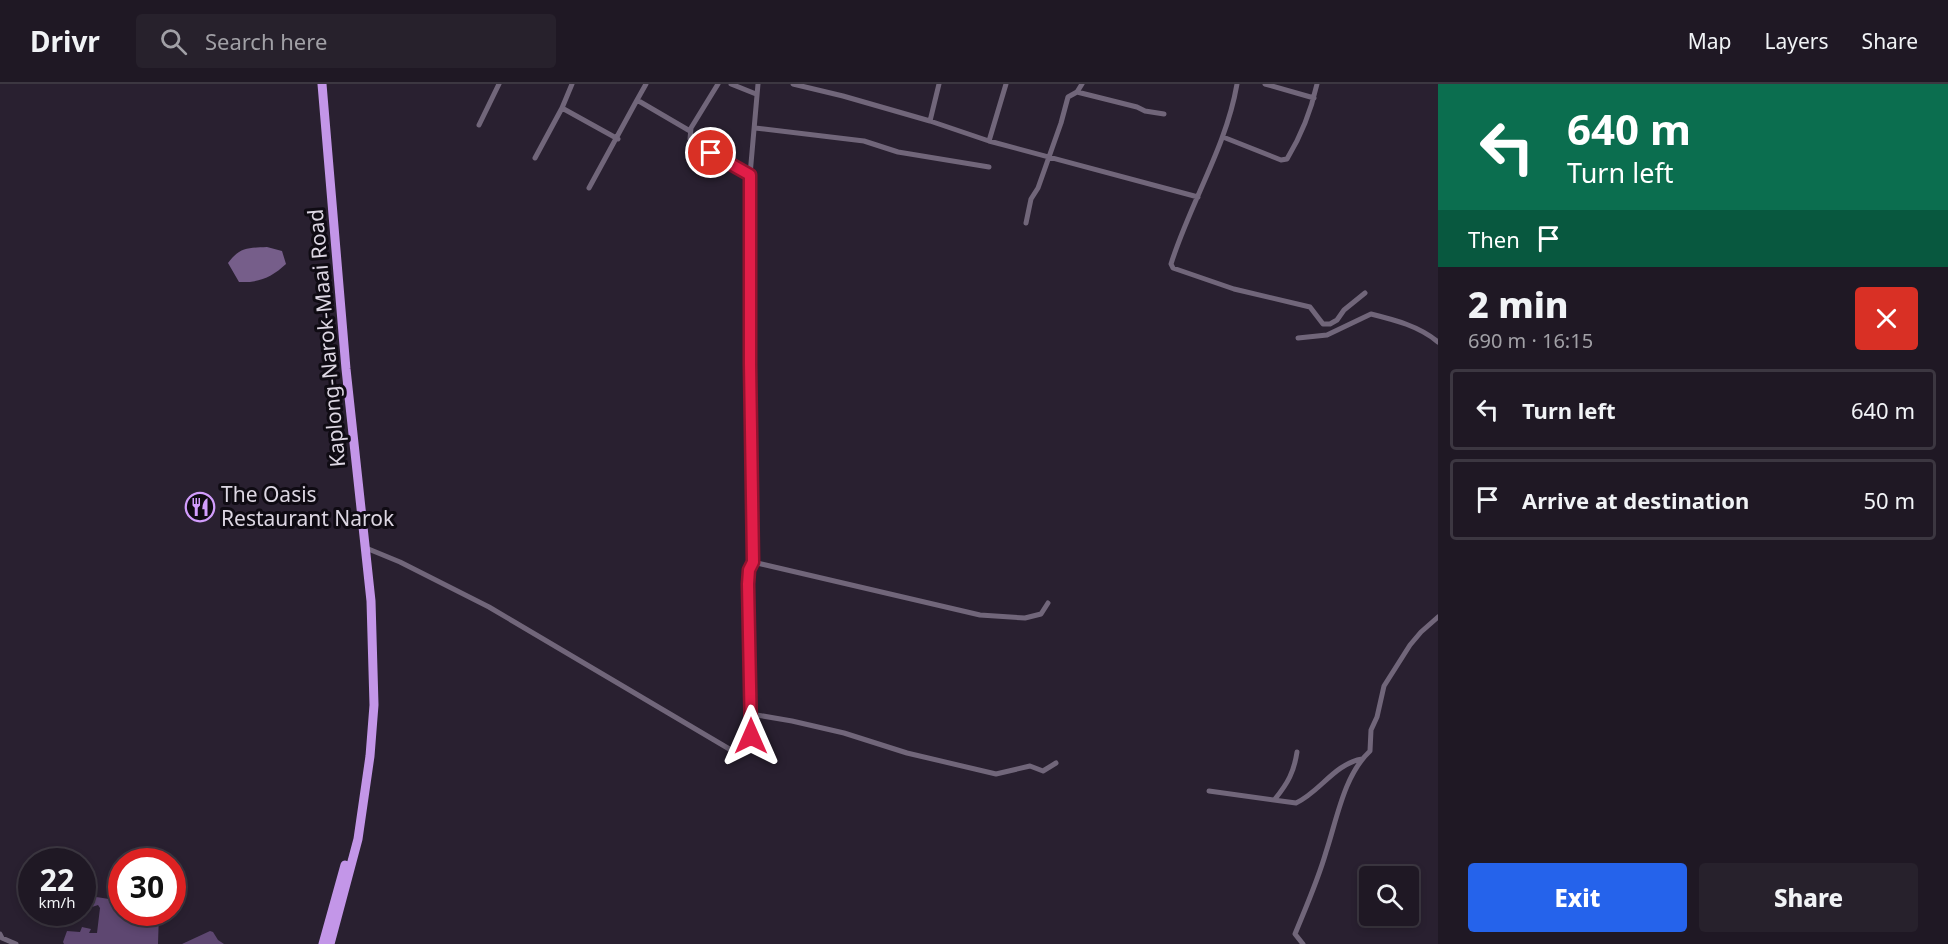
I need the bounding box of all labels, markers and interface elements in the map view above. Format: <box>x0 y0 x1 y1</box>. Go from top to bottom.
search box <box>136 14 556 68</box>
text: Drivr <box>30 22 100 60</box>
icon: search <box>157 25 190 58</box>
text: Search here <box>205 26 327 56</box>
text: Map <box>1688 27 1732 55</box>
text: Layers <box>1765 27 1829 55</box>
text: Share <box>1862 27 1918 55</box>
text: 640 m <box>1567 100 1691 157</box>
icon: left <box>1468 108 1546 186</box>
pin <box>685 127 736 178</box>
icon: arrive <box>694 136 727 169</box>
text: Turn left <box>1567 154 1673 191</box>
street label: Kaplong-Narok-Maai Road <box>301 208 351 468</box>
icon: arrive <box>1532 222 1565 255</box>
text: Then <box>1468 224 1520 254</box>
text: 2 min <box>1468 280 1569 329</box>
button: close <box>1855 287 1918 350</box>
text: 690 m · 16:15 <box>1468 327 1593 354</box>
icon: left <box>1471 393 1504 426</box>
text: Turn left <box>1522 395 1616 425</box>
text: 640 m <box>1851 395 1915 425</box>
place label: The Oasis Restaurant Narok <box>221 480 395 532</box>
icon: arrive <box>1471 483 1504 516</box>
text: Arrive at destination <box>1522 485 1749 515</box>
text: 50 m <box>1864 485 1915 515</box>
restaurant icon: The Oasis Restaurant Narok <box>184 491 216 523</box>
position arrow <box>719 704 783 768</box>
speed limit sign: 30 <box>108 848 186 926</box>
text: 22 <box>40 859 74 900</box>
button: Exit <box>1468 863 1687 932</box>
button: Share <box>1699 863 1918 932</box>
map controls <box>1359 866 1419 926</box>
button: search <box>1359 866 1419 926</box>
text: km/h <box>39 892 75 912</box>

